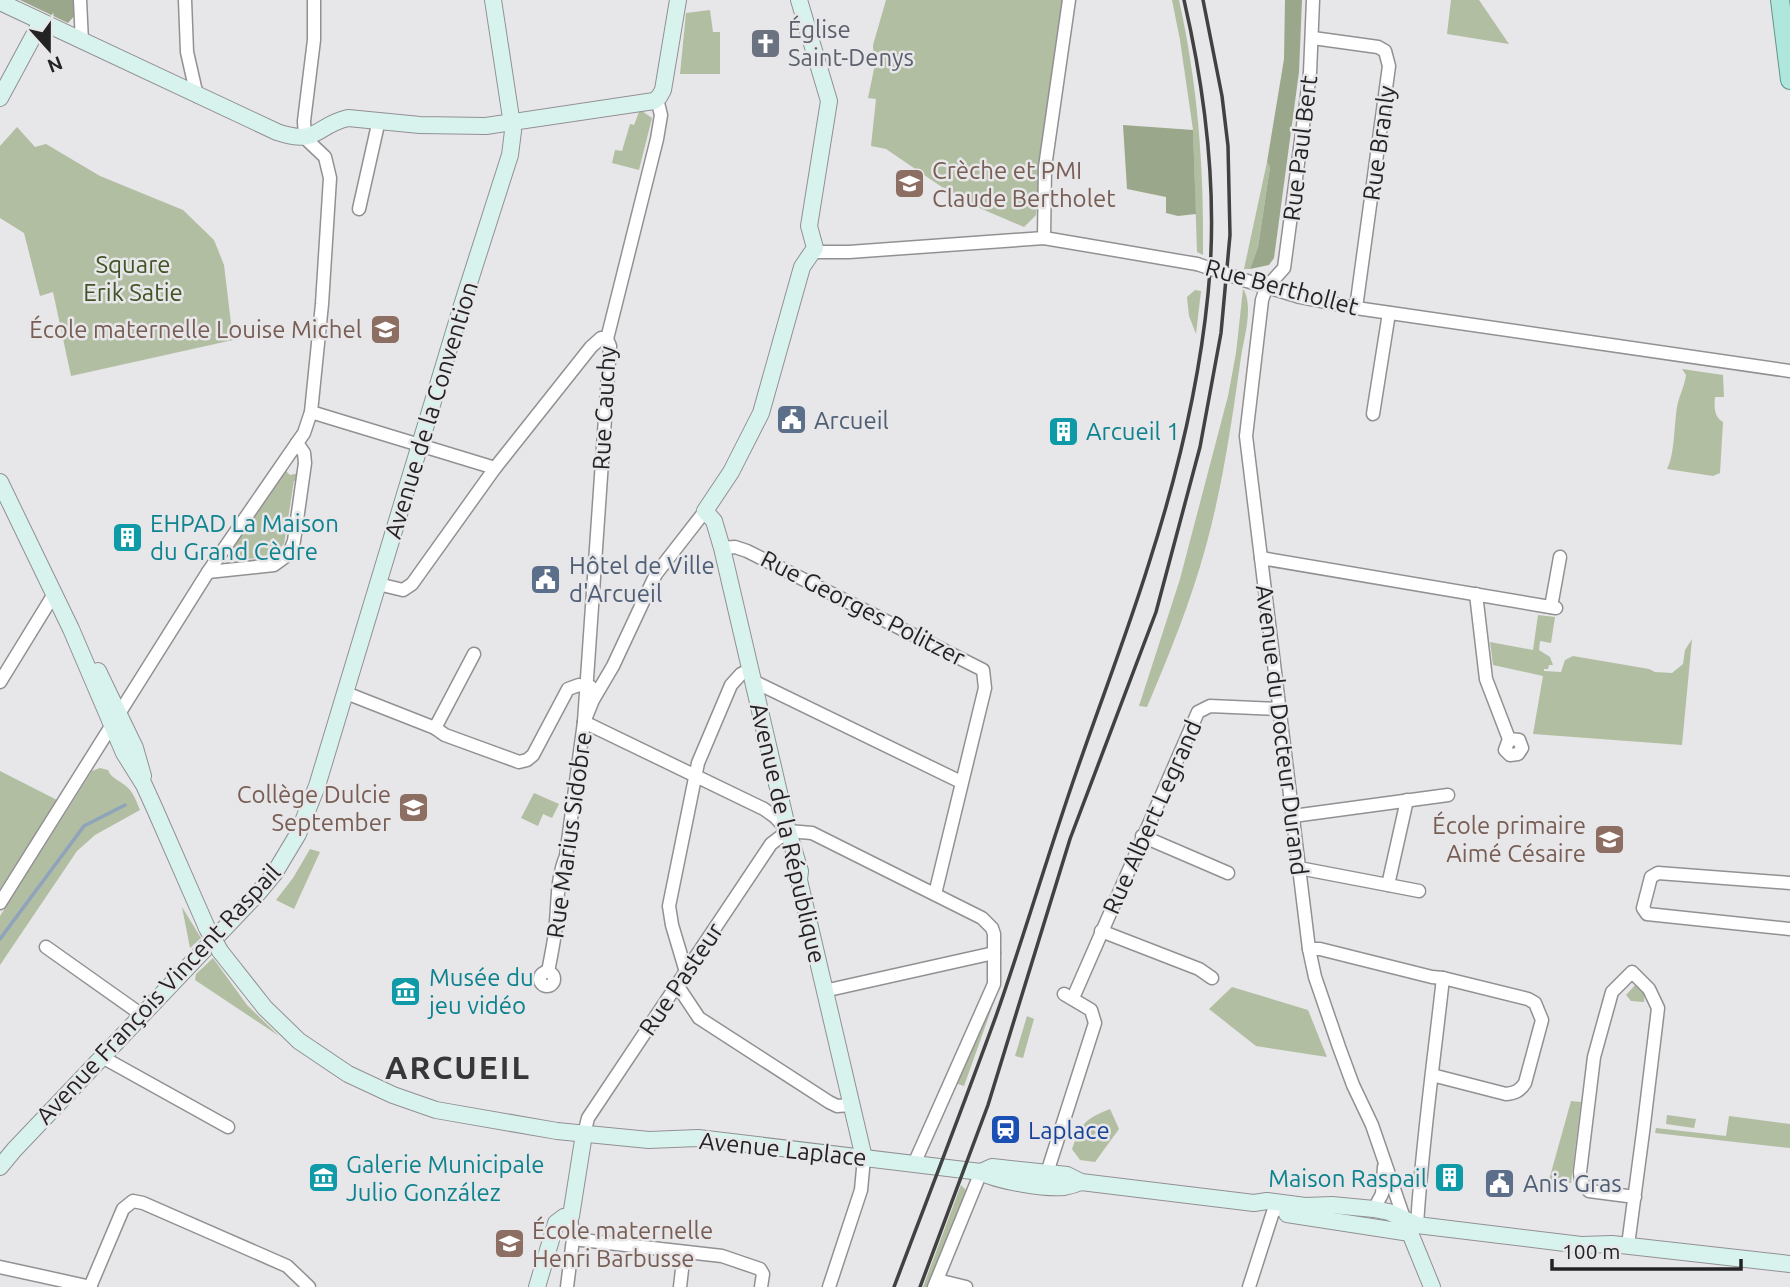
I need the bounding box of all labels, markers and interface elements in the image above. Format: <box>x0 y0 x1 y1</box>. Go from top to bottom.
north arrow <box>14 14 84 84</box>
place label: Église Saint-Denys <box>788 15 914 71</box>
church icon: Église Saint-Denys <box>748 26 782 60</box>
text: N <box>45 52 66 78</box>
street label: Rue Paul Bert <box>1278 73 1322 222</box>
street label: Rue Branly <box>1358 83 1400 202</box>
place label: Crèche et PMI Claude Bertholet <box>932 157 1116 212</box>
school or university icon: Crèche et PMI Claude Bertholet <box>892 167 926 201</box>
park label: Square Erik Satie <box>83 251 183 306</box>
street label: Rue Berthollet <box>1202 254 1362 321</box>
street label: Avenue de la Convention <box>379 278 483 542</box>
school or university icon: École maternelle Louise Michel <box>368 312 402 346</box>
place label: École maternelle Louise Michel <box>29 315 362 343</box>
street label: Rue Cauchy <box>587 345 621 471</box>
public building icon: Arcueil <box>774 403 808 437</box>
place label: Arcueil <box>814 407 889 434</box>
building icon: Arcueil 1 <box>1046 414 1080 448</box>
place label: Arcueil 1 <box>1086 418 1180 445</box>
place label: EHPAD La Maison du Grand Cèdre <box>150 510 339 565</box>
building icon: EHPAD La Maison du Grand Cèdre <box>110 520 144 554</box>
street label: Rue Georges Politzer <box>756 545 970 671</box>
place label: Hôtel de Ville d'Arcueil <box>569 552 715 607</box>
public building icon: Hôtel de Ville d'Arcueil <box>529 562 563 596</box>
street label: Avenue du Docteur Durand <box>1251 583 1313 877</box>
street label: Avenue de la République <box>745 700 831 966</box>
street label: Rue Albert Legrand <box>1097 716 1207 918</box>
street label: Rue Marius Sidobre <box>541 730 597 940</box>
place label: Collège Dulcie September <box>237 781 391 836</box>
school or university icon: Collège Dulcie September <box>397 791 431 825</box>
place label: École primaire Aimé Césaire <box>1432 811 1586 867</box>
school or university icon: École primaire Aimé Césaire <box>1592 822 1626 856</box>
street label: Avenue François Vincent Raspail <box>30 859 286 1129</box>
street label: Rue Pasteur <box>634 918 728 1040</box>
place label: Musée du jeu vidéo <box>427 964 534 1019</box>
museum icon: Musée du jeu vidéo <box>389 974 423 1008</box>
district label: ARCUEIL <box>385 1049 531 1085</box>
station icon: Laplace <box>988 1113 1022 1147</box>
place label: Laplace <box>1028 1117 1110 1144</box>
street label: Avenue Laplace <box>698 1127 868 1171</box>
place label: Galerie Municipale Julio González <box>346 1151 544 1206</box>
museum icon: Galerie Municipale Julio González <box>306 1161 340 1195</box>
building icon: Maison Raspail <box>1433 1161 1467 1195</box>
place label: Maison Raspail <box>1268 1165 1427 1192</box>
public building icon: Anis Gras <box>1483 1166 1517 1200</box>
place label: Anis Gras <box>1523 1170 1622 1197</box>
place label: École maternelle Henri Barbusse <box>532 1216 713 1272</box>
school or university icon: École maternelle Henri Barbusse <box>492 1227 526 1261</box>
scale bar <box>1552 1228 1741 1272</box>
text: 100 m <box>1562 1239 1620 1263</box>

